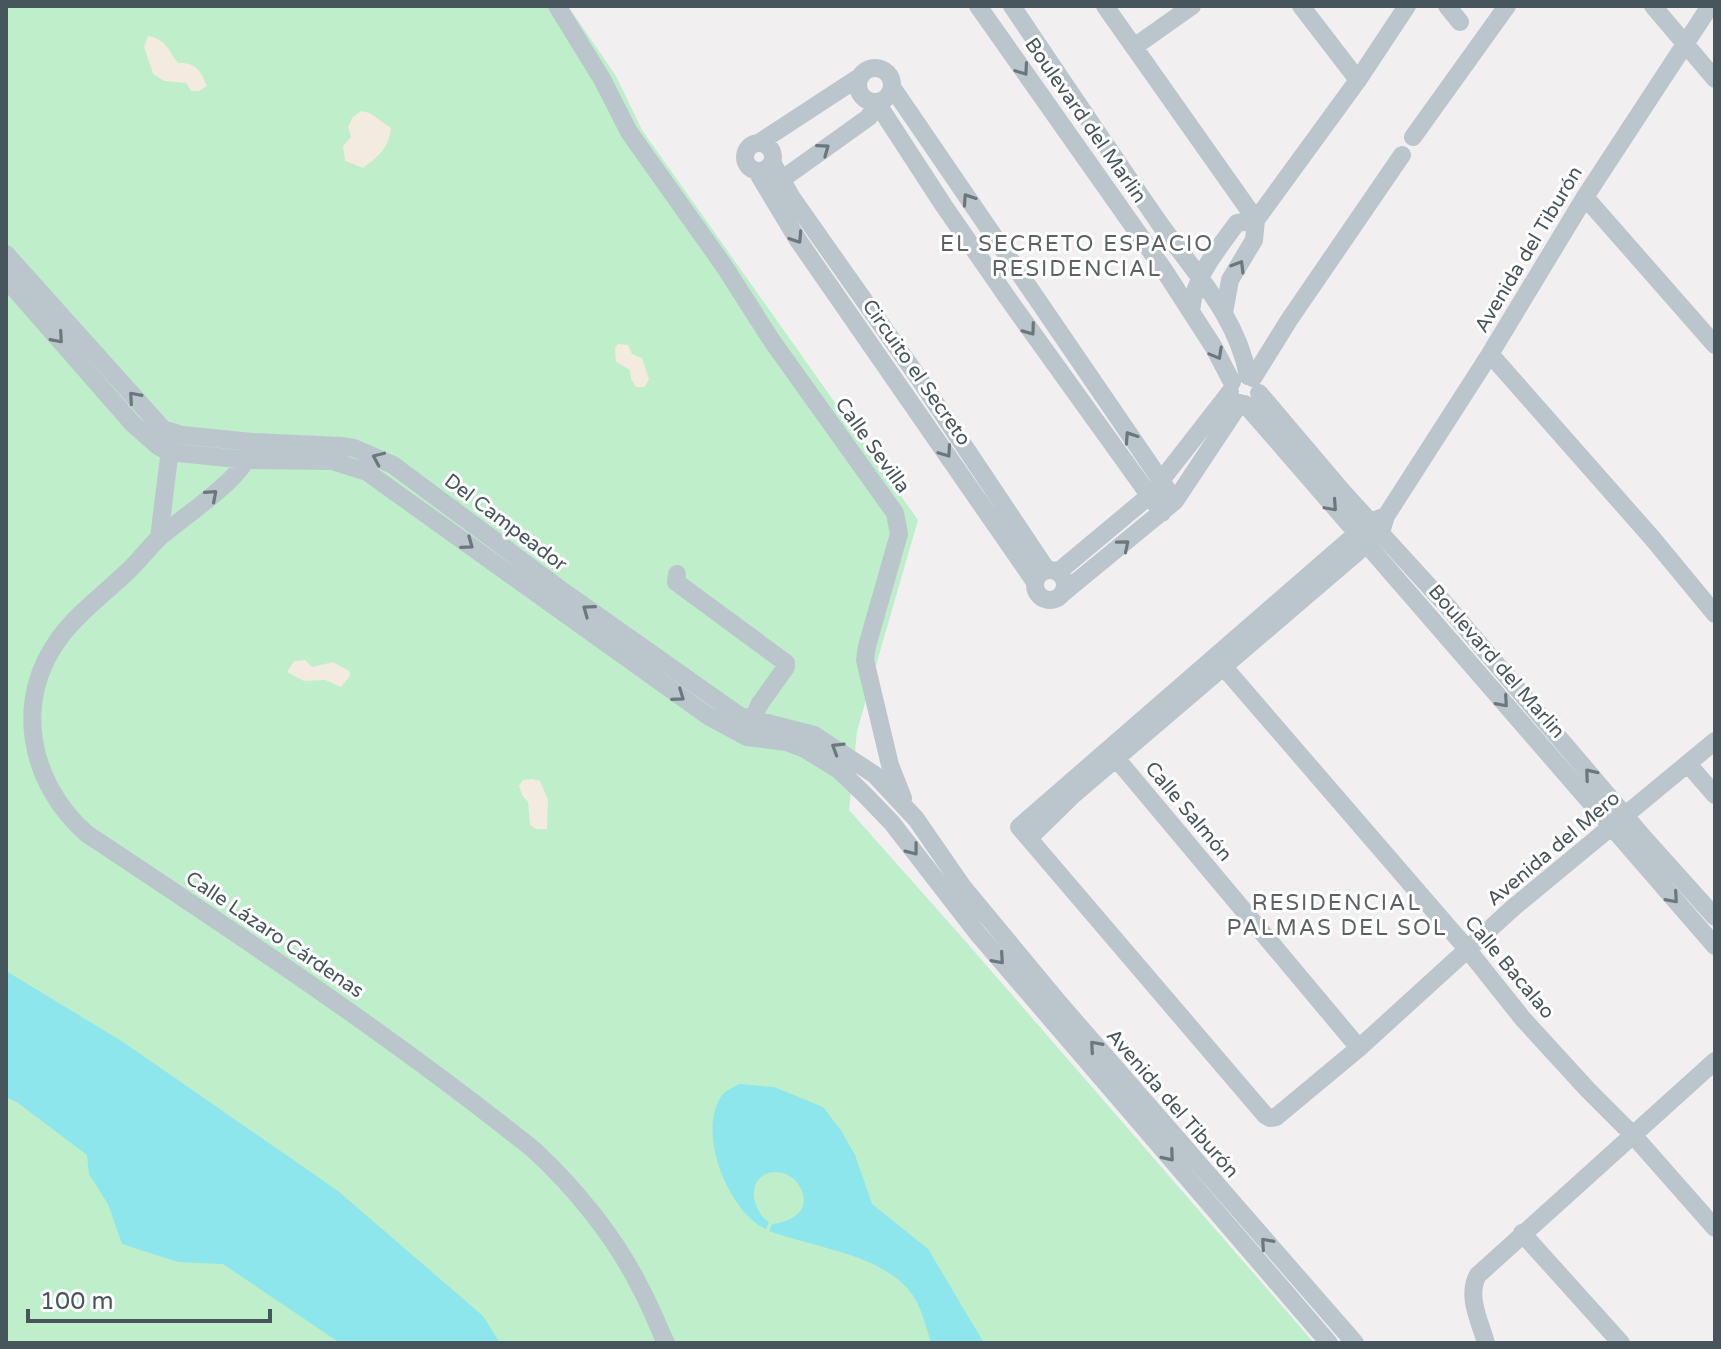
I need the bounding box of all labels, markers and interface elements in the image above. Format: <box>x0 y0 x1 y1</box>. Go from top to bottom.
street label: Boulevard del Marlin <box>1019 34 1151 208</box>
one-way arrow <box>1013 61 1028 75</box>
one-way arrow <box>816 144 830 158</box>
street label: Avenida del Tiburón <box>1470 162 1588 337</box>
one-way arrow <box>963 193 978 207</box>
one-way arrow <box>788 230 803 244</box>
district label: EL SECRETO ESPACIO RESIDENCIAL <box>940 231 1214 282</box>
one-way arrow <box>1229 260 1244 275</box>
street label: Circuito el Secreto <box>857 295 976 450</box>
one-way arrow <box>1020 321 1035 335</box>
one-way arrow <box>48 328 63 343</box>
one-way arrow <box>1207 345 1223 360</box>
one-way arrow <box>129 392 144 407</box>
street label: Calle Sevilla <box>830 393 915 498</box>
one-way arrow <box>1125 431 1140 445</box>
one-way arrow <box>936 443 951 457</box>
one-way arrow <box>372 452 386 468</box>
street label: Del Campeador <box>439 469 572 577</box>
one-way arrow <box>202 490 217 505</box>
one-way arrow <box>1323 496 1337 511</box>
one-way arrow <box>460 534 474 549</box>
one-way arrow <box>1115 540 1129 555</box>
street label: Boulevard del Marlin <box>1423 580 1569 743</box>
one-way arrow <box>583 605 597 620</box>
one-way arrow <box>671 686 685 701</box>
one-way arrow <box>1493 693 1508 707</box>
one-way arrow <box>831 743 845 758</box>
street label: Calle Salmón <box>1140 757 1237 866</box>
one-way arrow <box>1585 769 1600 783</box>
street label: Avenida del Mero <box>1482 786 1625 911</box>
one-way arrow <box>903 841 917 856</box>
street label: Calle Lázaro Cárdenas <box>181 866 368 1003</box>
one-way arrow <box>1664 889 1678 904</box>
district label: RESIDENCIAL PALMAS DEL SOL <box>1227 890 1447 941</box>
street label: Calle Bacalao <box>1459 911 1559 1024</box>
one-way arrow <box>989 949 1004 964</box>
street label: Avenida del Tiburón <box>1101 1024 1244 1183</box>
one-way arrow <box>1091 1041 1105 1056</box>
one-way arrow <box>1159 1146 1174 1161</box>
one-way arrow <box>1261 1237 1276 1252</box>
scale bar <box>28 1273 270 1323</box>
text: 100 m <box>40 1287 114 1316</box>

